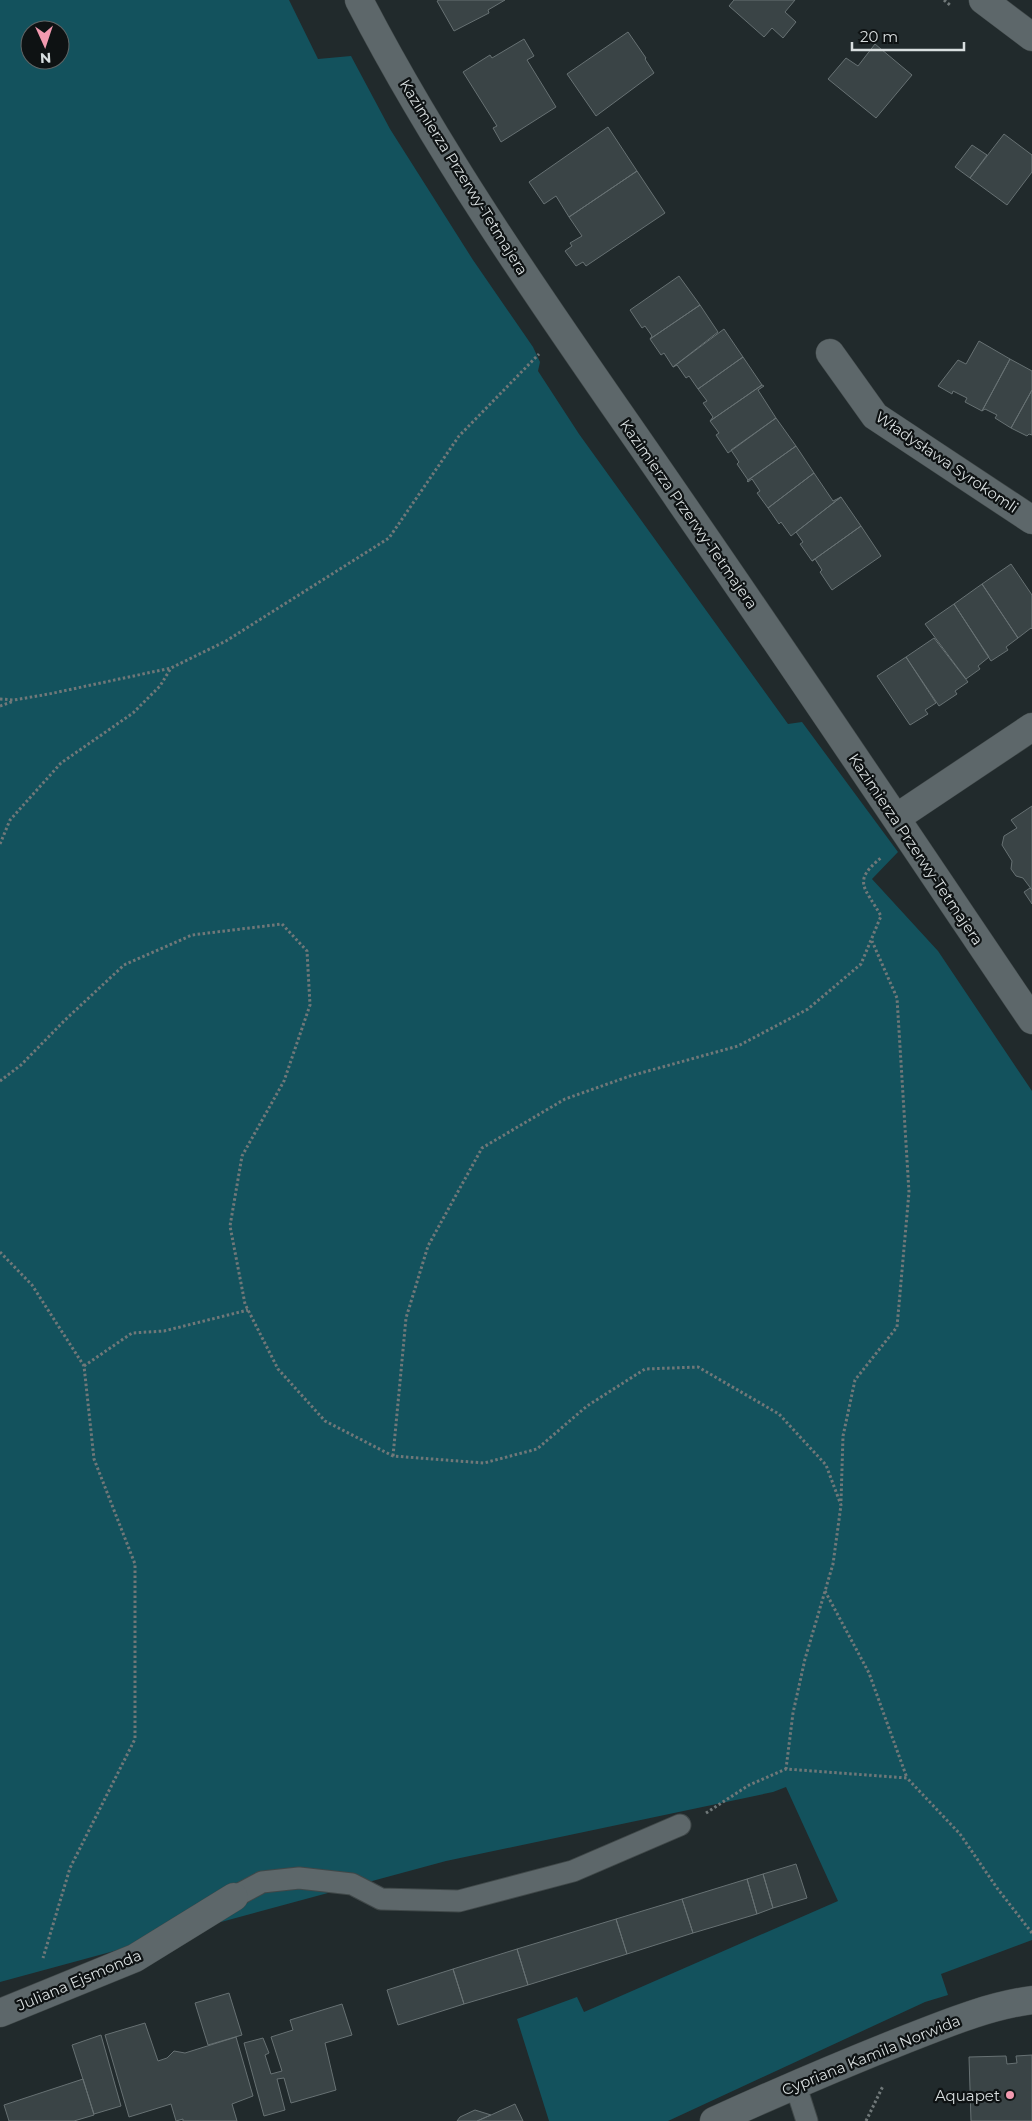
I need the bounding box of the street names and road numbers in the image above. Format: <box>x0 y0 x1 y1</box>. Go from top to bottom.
street label: Kazimierza Przerwy-Tetmajera <box>396 76 532 278</box>
street label: Władysława Syrokomli <box>872 407 1022 517</box>
street label: Kazimierza Przerwy-Tetmajera <box>616 416 762 612</box>
street label: Kazimierza Przerwy-Tetmajera <box>845 750 987 948</box>
street label: Juliana Ejsmonda <box>13 1945 144 2015</box>
street label: Cypriana Kamila Norwida <box>779 2010 963 2100</box>

